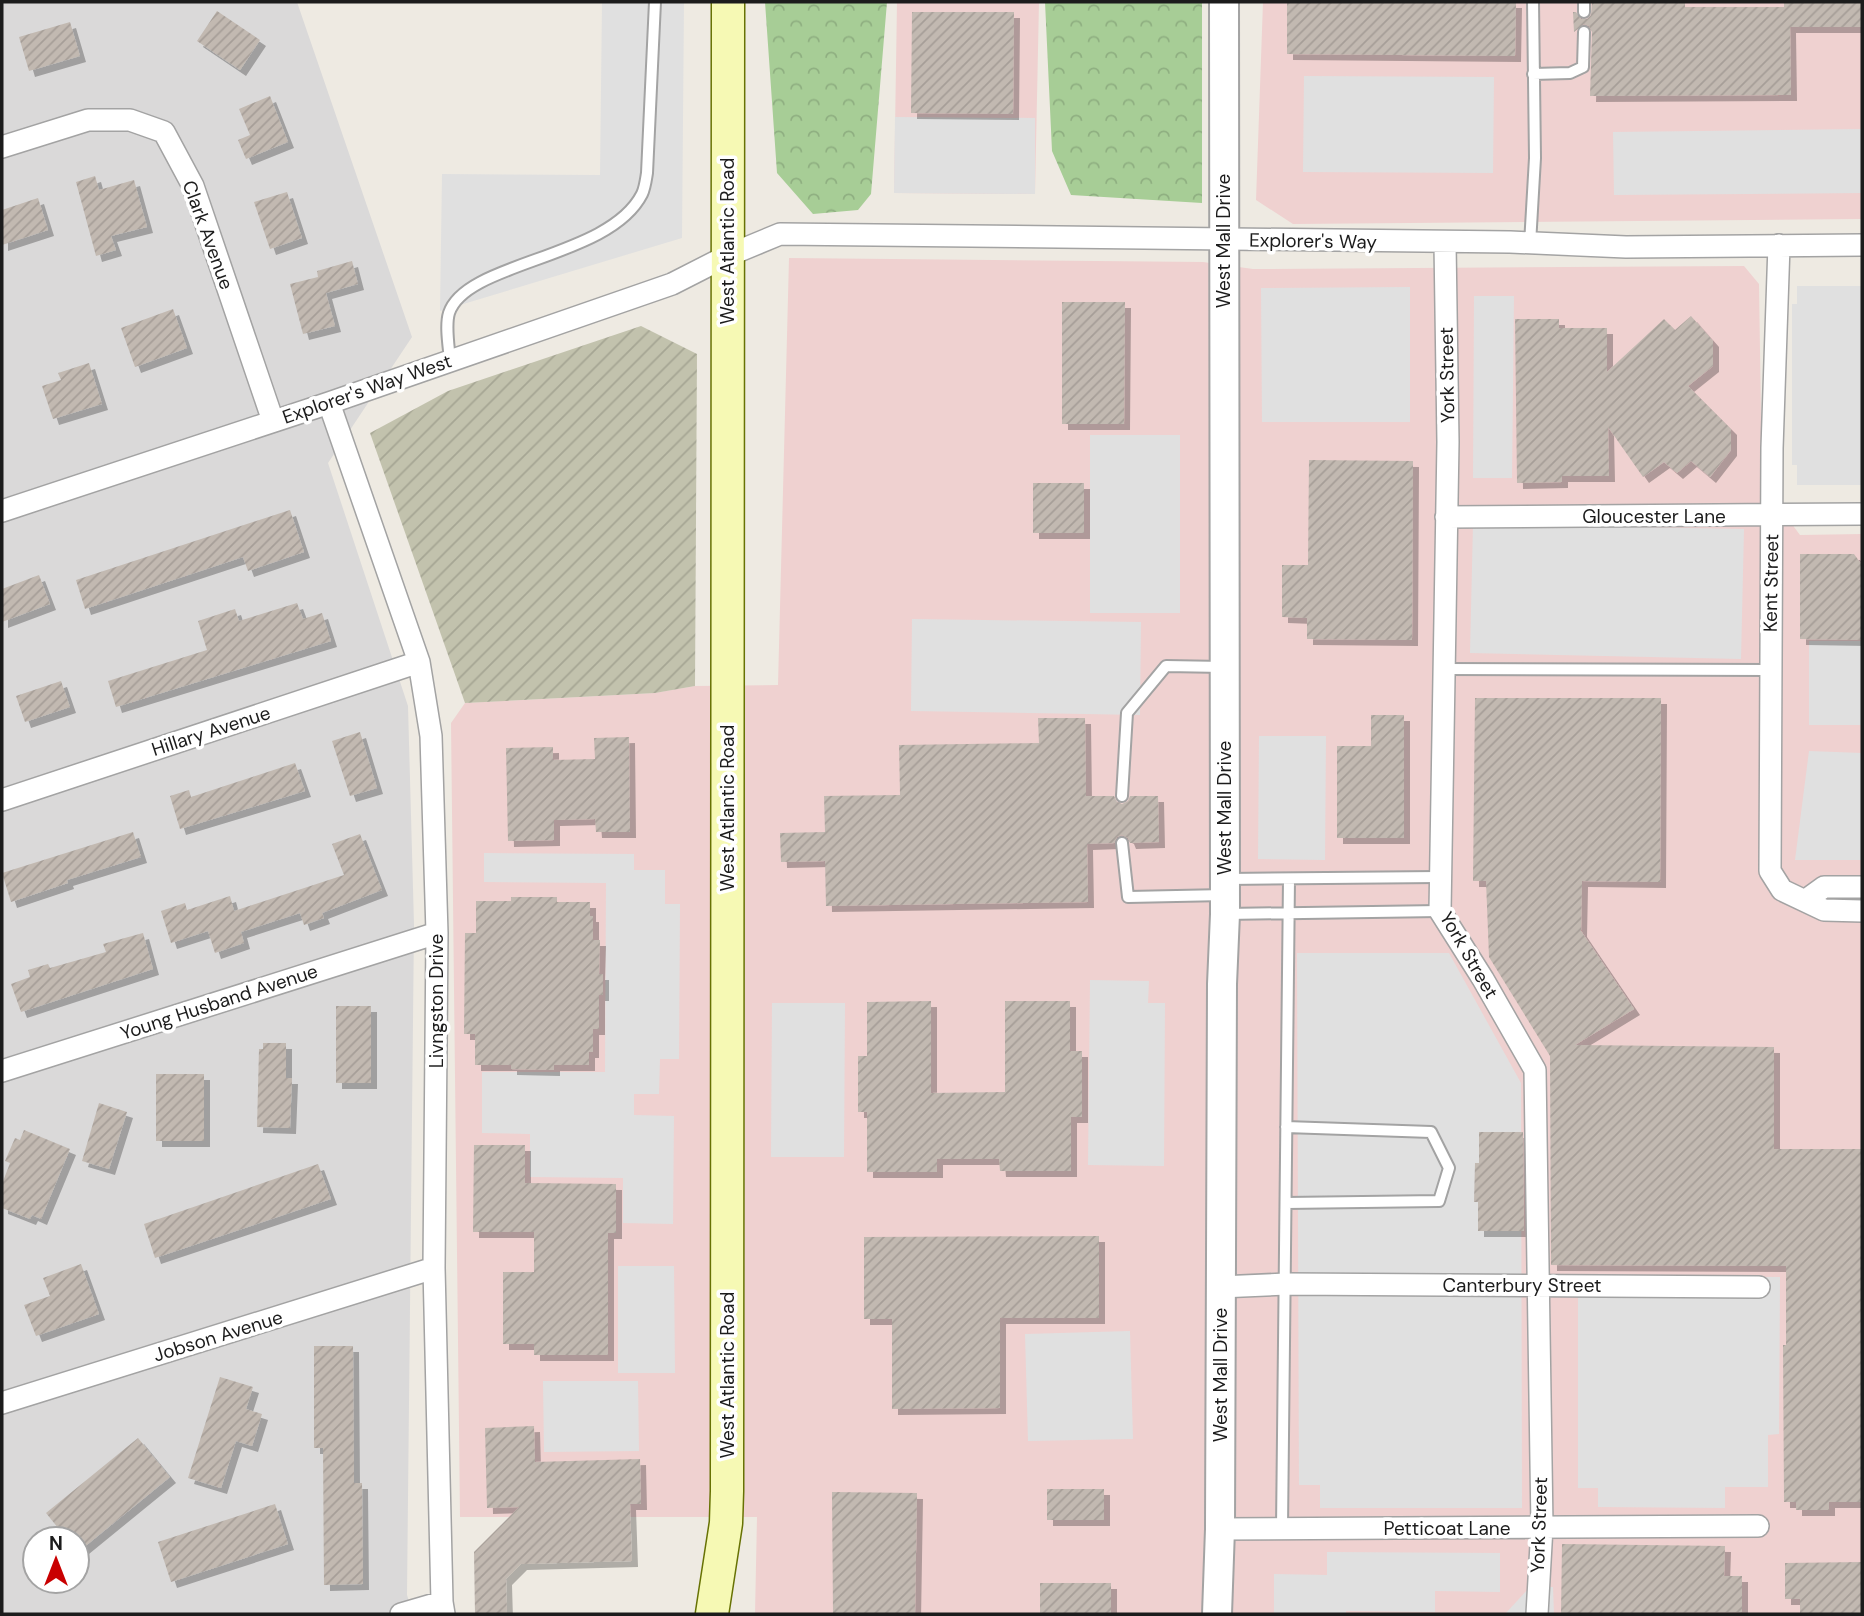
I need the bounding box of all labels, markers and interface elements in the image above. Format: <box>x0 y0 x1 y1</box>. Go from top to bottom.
street label: West Atlantic Road <box>715 158 740 324</box>
street label: West Mall Drive <box>1211 174 1236 308</box>
street label: Clark Avenue <box>177 177 239 293</box>
street label: Explorer's Way <box>1249 227 1378 255</box>
street label: York Street <box>1434 327 1460 423</box>
street label: Explorer's Way West <box>279 348 455 430</box>
street label: Gloucester Lane <box>1582 504 1726 529</box>
street label: Kent Street <box>1758 534 1784 632</box>
street label: Hillary Avenue <box>148 700 274 762</box>
street label: West Atlantic Road <box>715 725 740 891</box>
street label: West Mall Drive <box>1212 741 1237 875</box>
street label: York Street <box>1434 907 1504 1003</box>
street label: Livngston Drive <box>424 934 449 1068</box>
street label: Young Husband Avenue <box>117 958 321 1046</box>
street label: Canterbury Street <box>1442 1273 1602 1298</box>
street label: West Atlantic Road <box>715 1292 740 1458</box>
street label: Jobson Avenue <box>150 1304 286 1368</box>
street label: West Mall Drive <box>1208 1308 1233 1442</box>
street label: York Street <box>1525 1477 1553 1573</box>
street label: Petticoat Lane <box>1383 1516 1511 1541</box>
north arrow <box>21 1525 91 1595</box>
text: N <box>49 1531 63 1556</box>

